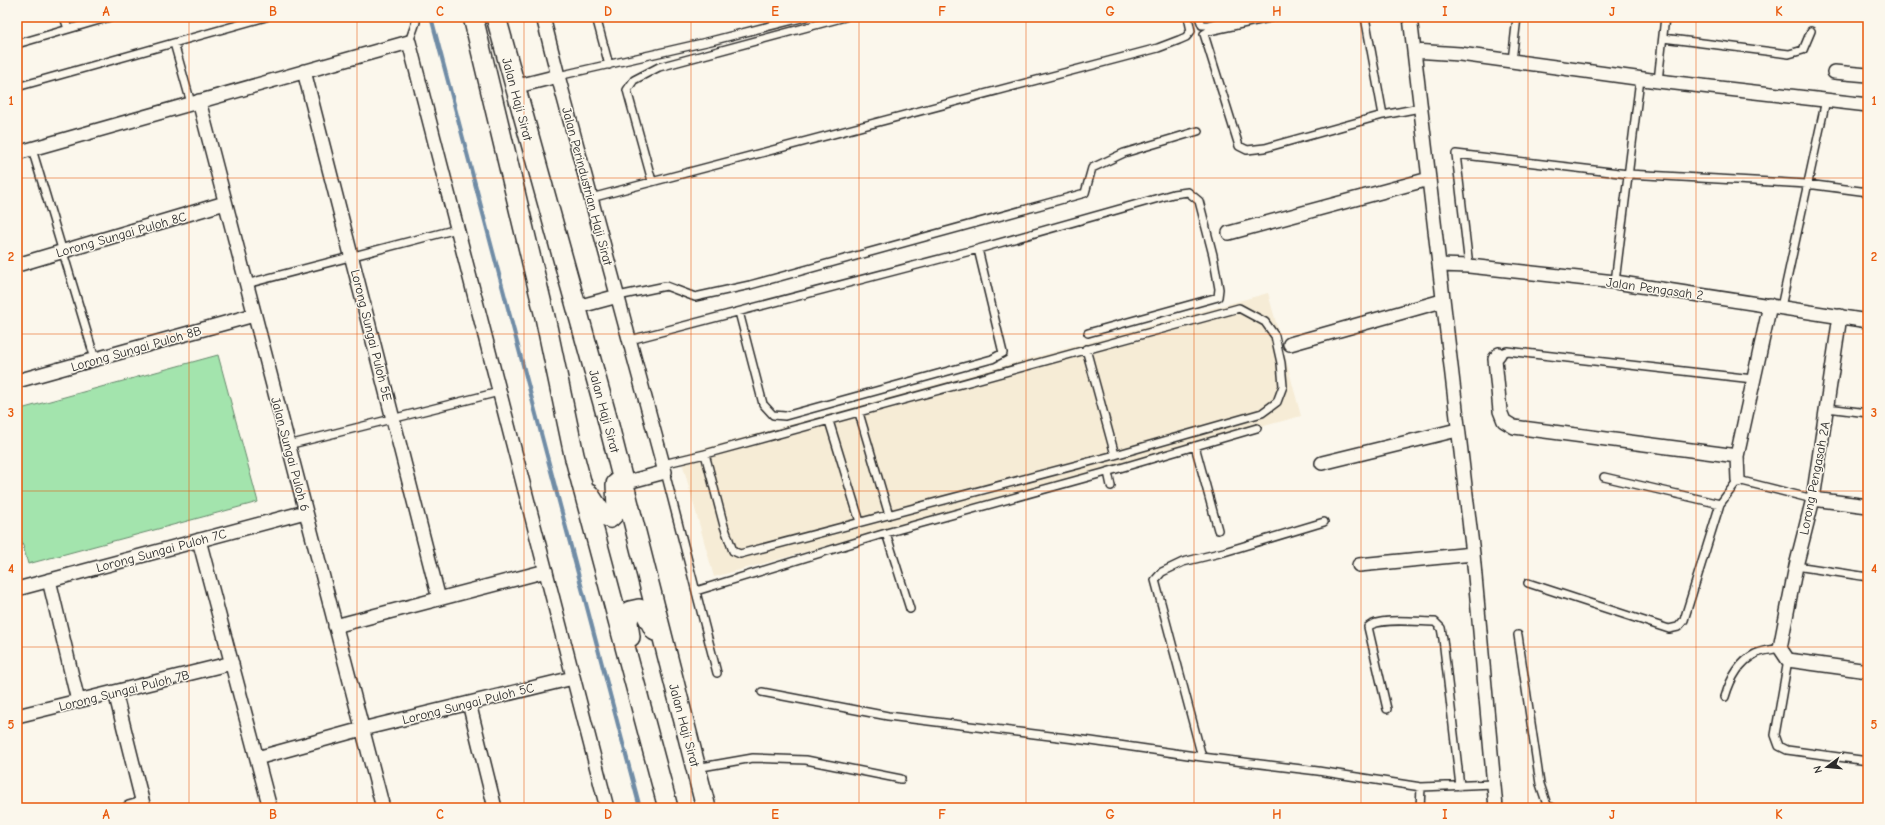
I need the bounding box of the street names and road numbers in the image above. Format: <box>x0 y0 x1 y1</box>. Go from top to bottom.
street label: Jalan Haji Sirat <box>499 56 536 144</box>
street label: Jalan Perindustrian Haji Sirat <box>559 105 616 268</box>
street label: Lorong Sungai Puloh 8C <box>54 209 188 260</box>
street label: Lorong Sungai Puloh 5E <box>348 268 395 403</box>
street label: Jalan Pengasah 2 <box>1605 274 1705 303</box>
street label: Lorong Sungai Puloh 8B <box>69 323 203 374</box>
street label: Jalan Haji Sirat <box>586 368 623 456</box>
street label: Jalan Sungai Puloh 6 <box>268 395 313 513</box>
street label: Lorong Pengasah 2A <box>1796 420 1833 536</box>
street label: Lorong Sungai Puloh 7C <box>94 526 228 575</box>
street label: Lorong Sungai Puloh 7B <box>57 667 191 714</box>
street label: Lorong Sungai Puloh 5C <box>401 680 536 727</box>
street label: Jalan Haji Sirat <box>666 682 703 770</box>

